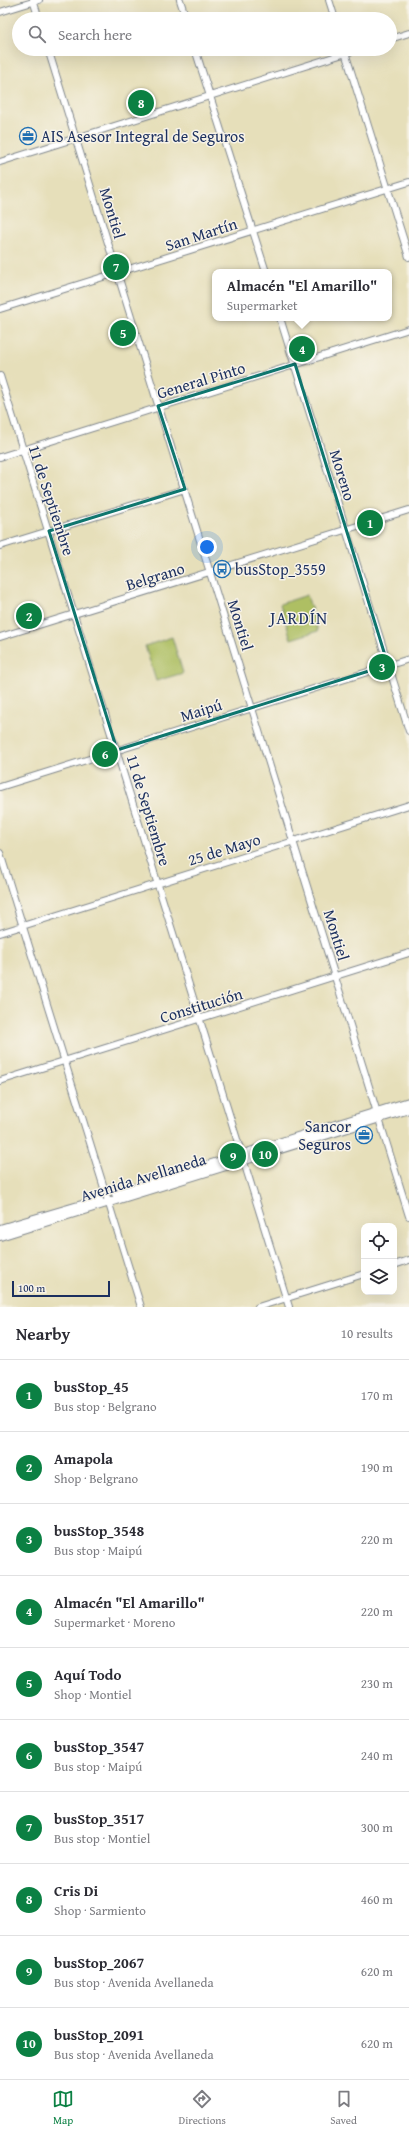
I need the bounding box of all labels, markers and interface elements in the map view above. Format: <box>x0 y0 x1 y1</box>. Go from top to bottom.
search box <box>12 12 397 56</box>
icon: search <box>26 23 48 45</box>
text: Search here <box>58 24 132 45</box>
pin: 8 <box>128 88 154 118</box>
place label: AIS Asesor Integral de Seguros <box>41 124 245 148</box>
office icon: AIS Asesor Integral de Seguros <box>18 126 38 146</box>
street label: Montiel <box>94 184 132 242</box>
street label: San Martín <box>162 211 240 257</box>
pin: 7 <box>103 252 129 282</box>
popup <box>212 269 392 321</box>
text: Almacén "El Amarillo" <box>227 275 377 296</box>
text: Supermarket <box>227 296 298 315</box>
pin: 5 <box>110 318 136 348</box>
pin: 4 <box>289 334 315 364</box>
street label: General Pinto <box>154 355 248 405</box>
street label: 11 de Septiembre <box>23 441 81 559</box>
street label: Moreno <box>324 446 362 504</box>
pin: 1 <box>357 508 383 538</box>
your location <box>197 537 217 557</box>
street label: Belgrano <box>123 556 187 596</box>
place label: busStop_3559 <box>235 557 326 581</box>
bus stop icon: busStop_3559 <box>212 559 232 579</box>
street label: Montiel <box>222 596 260 654</box>
pin: 2 <box>16 601 42 631</box>
district label: JARDÍN <box>268 605 328 630</box>
pin: 3 <box>369 652 395 682</box>
street label: Maipú <box>177 692 225 728</box>
pin: 6 <box>92 739 118 769</box>
street label: 11 de Septiembre <box>121 751 177 869</box>
street label: 25 de Mayo <box>185 827 263 871</box>
street label: Montiel <box>318 906 356 964</box>
street label: Constitución <box>157 981 245 1029</box>
place label: Sancor Seguros <box>298 1114 351 1156</box>
office icon: Sancor Seguros <box>354 1125 374 1145</box>
pin: 10 <box>252 1139 278 1169</box>
pin: 9 <box>220 1141 246 1171</box>
street label: Avenida Avellaneda <box>77 1146 209 1208</box>
map controls <box>361 1223 397 1295</box>
button: locate <box>361 1223 397 1259</box>
button: layers <box>361 1259 397 1295</box>
scale bar <box>12 1279 110 1298</box>
text: 100 m <box>18 1280 45 1296</box>
text: Nearby <box>16 1321 70 1346</box>
text: 10 results <box>341 1324 393 1343</box>
text: busStop_45 <box>54 1376 129 1397</box>
text: 1 <box>26 1386 32 1405</box>
text: 170 m <box>361 1386 393 1405</box>
text: Bus stop · Belgrano <box>54 1397 157 1416</box>
text: Amapola <box>54 1448 113 1469</box>
text: 2 <box>26 1458 32 1477</box>
text: 190 m <box>361 1458 393 1477</box>
text: Shop · Belgrano <box>54 1469 138 1488</box>
text: busStop_3548 <box>54 1520 144 1541</box>
text: 3 <box>26 1530 32 1549</box>
text: 220 m <box>361 1530 393 1549</box>
text: Bus stop · Maipú <box>54 1541 142 1560</box>
text: Almacén "El Amarillo" <box>54 1592 205 1613</box>
text: 4 <box>26 1602 32 1621</box>
text: 220 m <box>361 1602 393 1621</box>
text: Supermarket · Moreno <box>54 1613 175 1632</box>
text: Aquí Todo <box>54 1664 121 1685</box>
text: 5 <box>26 1674 32 1693</box>
text: 230 m <box>361 1674 393 1693</box>
text: Shop · Montiel <box>54 1685 132 1704</box>
text: busStop_3547 <box>54 1736 144 1757</box>
text: 6 <box>26 1746 32 1765</box>
text: 240 m <box>361 1746 393 1765</box>
text: Bus stop · Maipú <box>54 1757 142 1776</box>
text: busStop_3517 <box>54 1808 144 1829</box>
text: 7 <box>26 1818 32 1837</box>
text: 300 m <box>361 1818 393 1837</box>
text: Bus stop · Montiel <box>54 1829 150 1848</box>
text: Cris Di <box>54 1880 98 1901</box>
text: 8 <box>26 1890 32 1909</box>
text: 460 m <box>361 1890 393 1909</box>
text: Shop · Sarmiento <box>54 1901 146 1920</box>
text: busStop_2067 <box>54 1952 144 1973</box>
text: 9 <box>26 1962 32 1981</box>
text: 620 m <box>361 1962 393 1981</box>
text: Bus stop · Avenida Avellaneda <box>54 1973 214 1992</box>
text: busStop_2091 <box>54 2024 144 2045</box>
text: 10 <box>22 2034 36 2053</box>
text: 620 m <box>361 2034 393 2053</box>
text: Bus stop · Avenida Avellaneda <box>54 2045 214 2064</box>
tab: Map <box>52 2088 74 2128</box>
tab: Directions <box>179 2088 226 2128</box>
tab: Saved <box>330 2088 357 2128</box>

